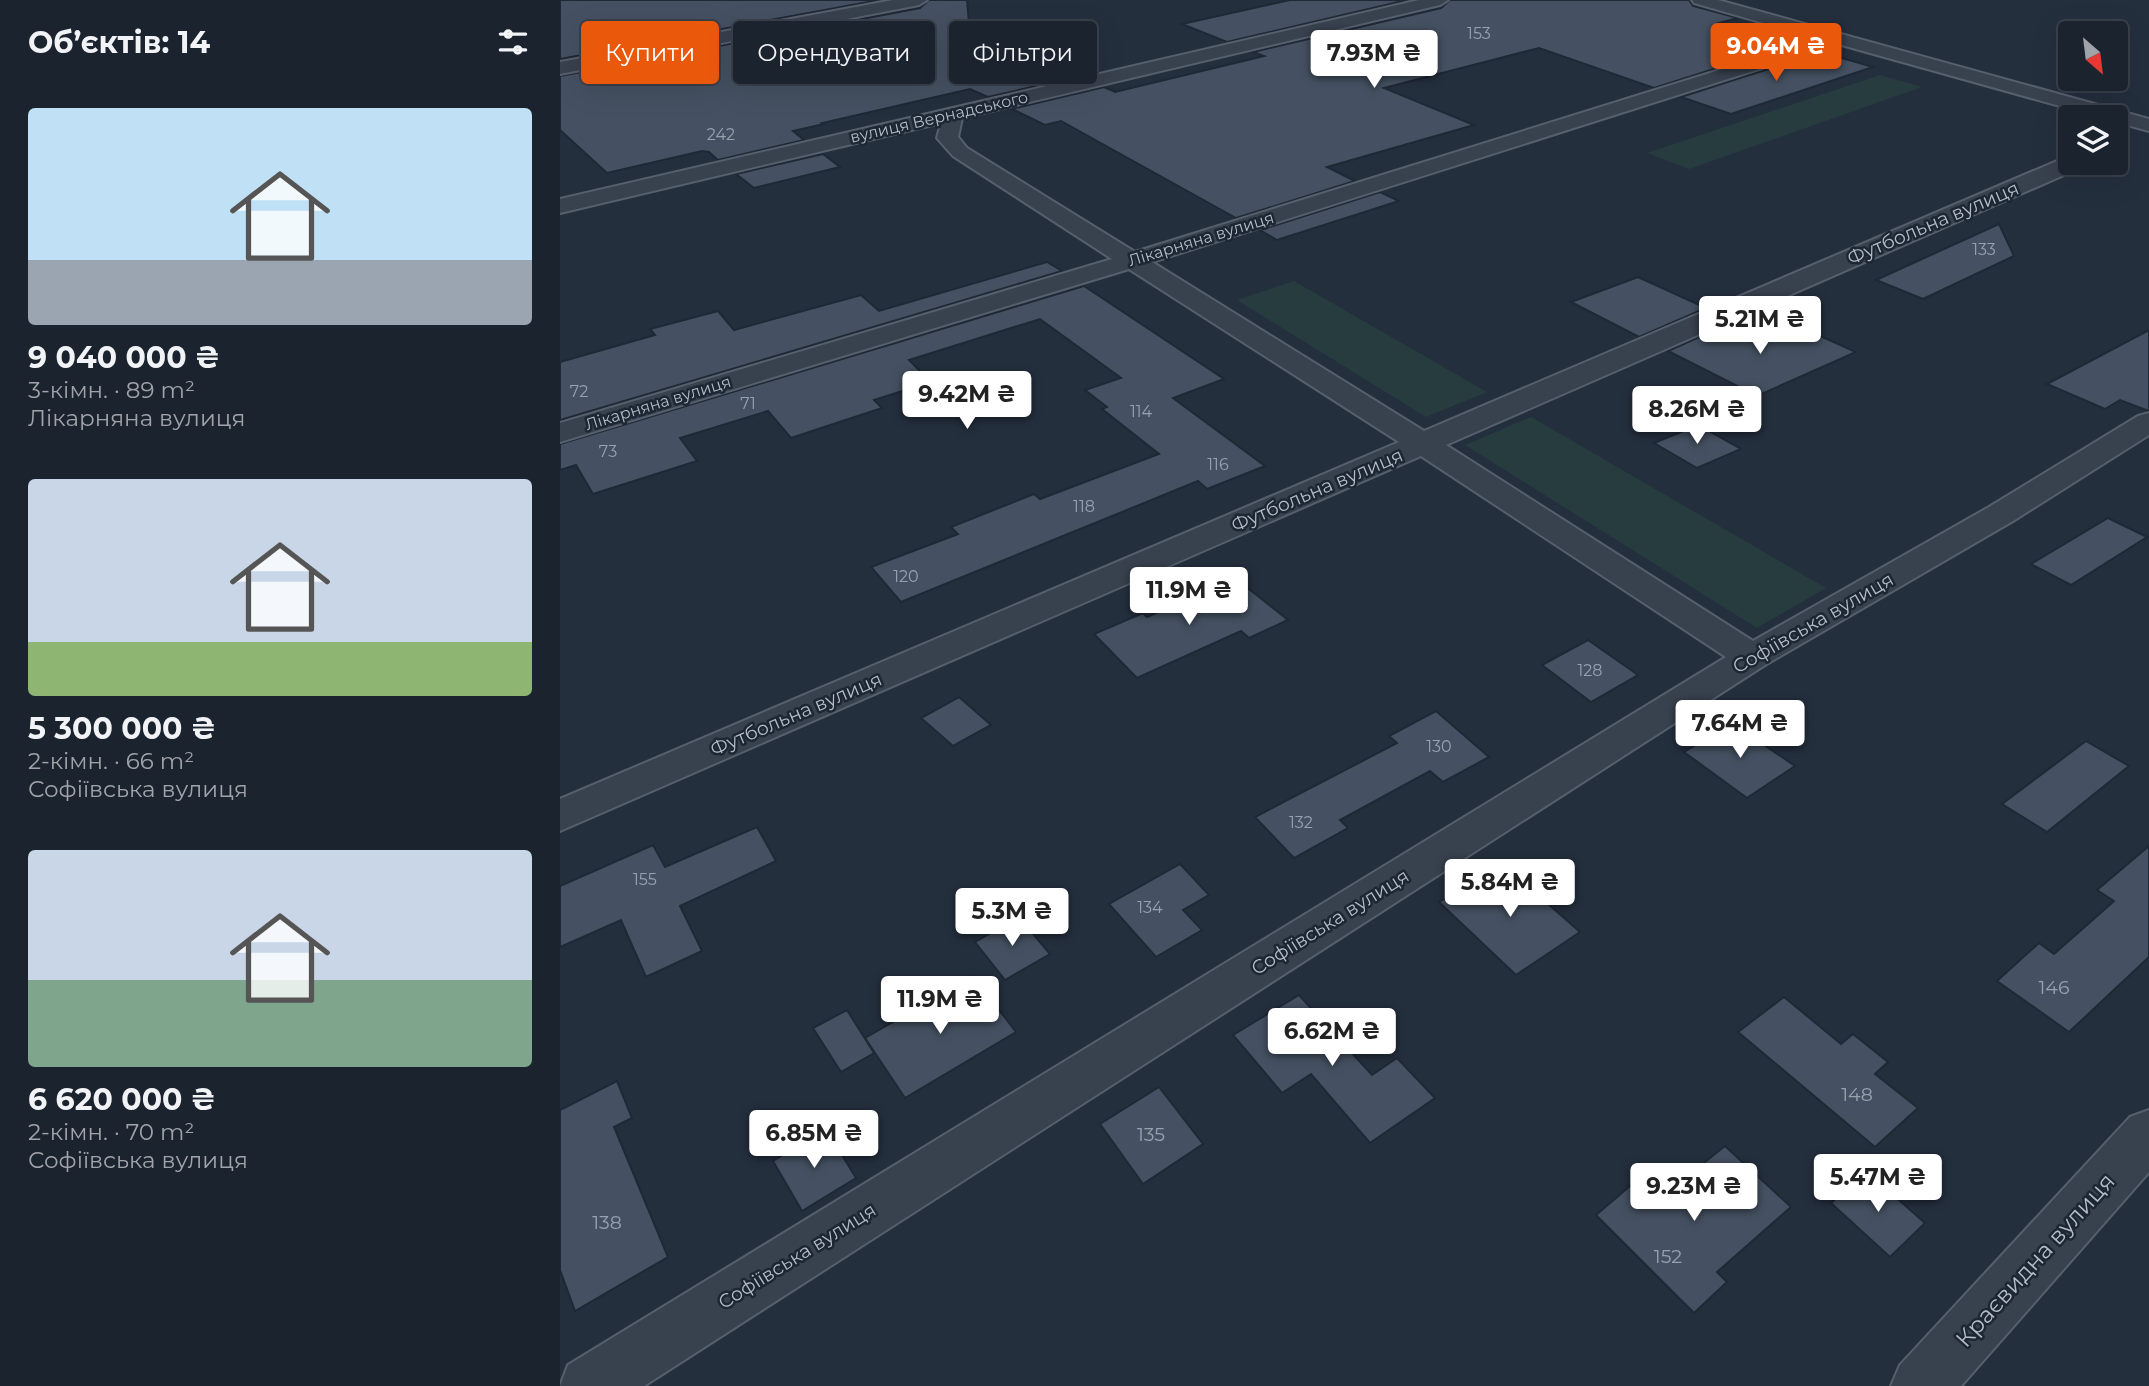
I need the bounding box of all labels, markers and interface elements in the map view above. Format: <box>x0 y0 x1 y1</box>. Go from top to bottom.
chip: Купити <box>581 21 719 84</box>
chip: Орендувати <box>733 21 935 84</box>
chip: Фільтри <box>949 21 1097 84</box>
north arrow <box>2058 21 2128 91</box>
map controls <box>2058 21 2128 175</box>
icon: filters <box>494 23 532 61</box>
text: Об’єктів: 14 <box>28 24 210 61</box>
house number: 153 <box>1467 24 1491 43</box>
pin: 9.04M ₴ <box>1711 24 1841 83</box>
pin: 7.93M ₴ <box>1309 31 1439 90</box>
text: 9.04M ₴ <box>1726 32 1826 60</box>
text: 7.93M ₴ <box>1327 39 1421 67</box>
street label: вулиця Вернадського <box>848 87 1030 147</box>
button: layers <box>2058 105 2128 175</box>
house number: 242 <box>707 125 735 144</box>
icon: home <box>217 153 343 279</box>
street label: Футбольна вулиця <box>1844 176 2022 270</box>
street label: Лікарняна вулиця <box>1126 208 1276 270</box>
house number: 133 <box>1972 240 1996 259</box>
pin: 5.21M ₴ <box>1695 296 1825 356</box>
text: 5.21M ₴ <box>1715 305 1805 333</box>
text: 9 040 000 ₴ <box>28 339 220 376</box>
street label: Лікарняна вулиця <box>583 372 733 434</box>
pin: 9.42M ₴ <box>902 372 1032 431</box>
text: 3-кімн. · 89 m² <box>28 376 195 404</box>
text: 9.42M ₴ <box>918 380 1016 408</box>
house number: 72 <box>570 382 588 401</box>
pin: 8.26M ₴ <box>1632 386 1762 446</box>
house number: 71 <box>740 394 756 413</box>
text: 8.26M ₴ <box>1648 395 1746 423</box>
house number: 114 <box>1130 402 1152 421</box>
text: Лікарняна вулиця <box>28 404 245 432</box>
house number: 73 <box>599 442 617 461</box>
street label: Футбольна вулиця <box>1228 443 1406 537</box>
house number: 116 <box>1207 455 1229 474</box>
house number: 118 <box>1073 497 1095 516</box>
icon: home <box>217 524 343 650</box>
house number: 120 <box>893 567 919 586</box>
pin: 11.9M ₴ <box>1124 568 1254 627</box>
street label: Софіївська вулиця <box>1729 568 1897 678</box>
text: 11.9M ₴ <box>1146 576 1232 604</box>
house number: 128 <box>1577 661 1603 680</box>
street label: Футбольна вулиця <box>707 667 885 761</box>
pin: 7.64M ₴ <box>1675 700 1805 760</box>
text: 7.64M ₴ <box>1692 709 1788 737</box>
text: 5 300 000 ₴ <box>28 710 216 747</box>
house number: 130 <box>1426 737 1452 756</box>
text: 2-кімн. · 66 m² <box>28 747 194 775</box>
text: Софіївська вулиця <box>28 775 248 803</box>
house number: 132 <box>1289 813 1313 832</box>
pin: 5.84M ₴ <box>1445 860 1575 919</box>
street label: Софіївська вулиця <box>1247 864 1413 980</box>
text: 5.84M ₴ <box>1461 868 1559 896</box>
house number: 155 <box>633 870 657 889</box>
pin: 5.3M ₴ <box>955 888 1069 948</box>
icon: home <box>217 895 343 1021</box>
text: 5.3M ₴ <box>971 897 1053 925</box>
house number: 134 <box>1137 898 1163 917</box>
pin: 11.9M ₴ <box>875 976 1005 1036</box>
house number: 146 <box>2039 976 2070 999</box>
text: 11.9M ₴ <box>897 985 983 1013</box>
pin: 6.62M ₴ <box>1267 1009 1397 1068</box>
text: 6.62M ₴ <box>1284 1017 1380 1045</box>
text: 6 620 000 ₴ <box>28 1081 216 1118</box>
house number: 148 <box>1841 1083 1873 1106</box>
pin: 6.85M ₴ <box>749 1110 879 1170</box>
text: 2-кімн. · 70 m² <box>28 1118 194 1146</box>
text: 6.85M ₴ <box>765 1119 863 1147</box>
house number: 135 <box>1137 1123 1165 1146</box>
text: Софіївська вулиця <box>28 1146 248 1174</box>
pin: 5.47M ₴ <box>1813 1154 1943 1214</box>
text: 5.47M ₴ <box>1830 1163 1926 1191</box>
pin: 9.23M ₴ <box>1629 1164 1759 1223</box>
street label: Краєвидна вулиця <box>1950 1167 2120 1353</box>
text: 9.23M ₴ <box>1646 1172 1742 1200</box>
street label: Софіївська вулиця <box>714 1198 880 1314</box>
house number: 138 <box>592 1211 622 1234</box>
house number: 152 <box>1654 1245 1682 1268</box>

